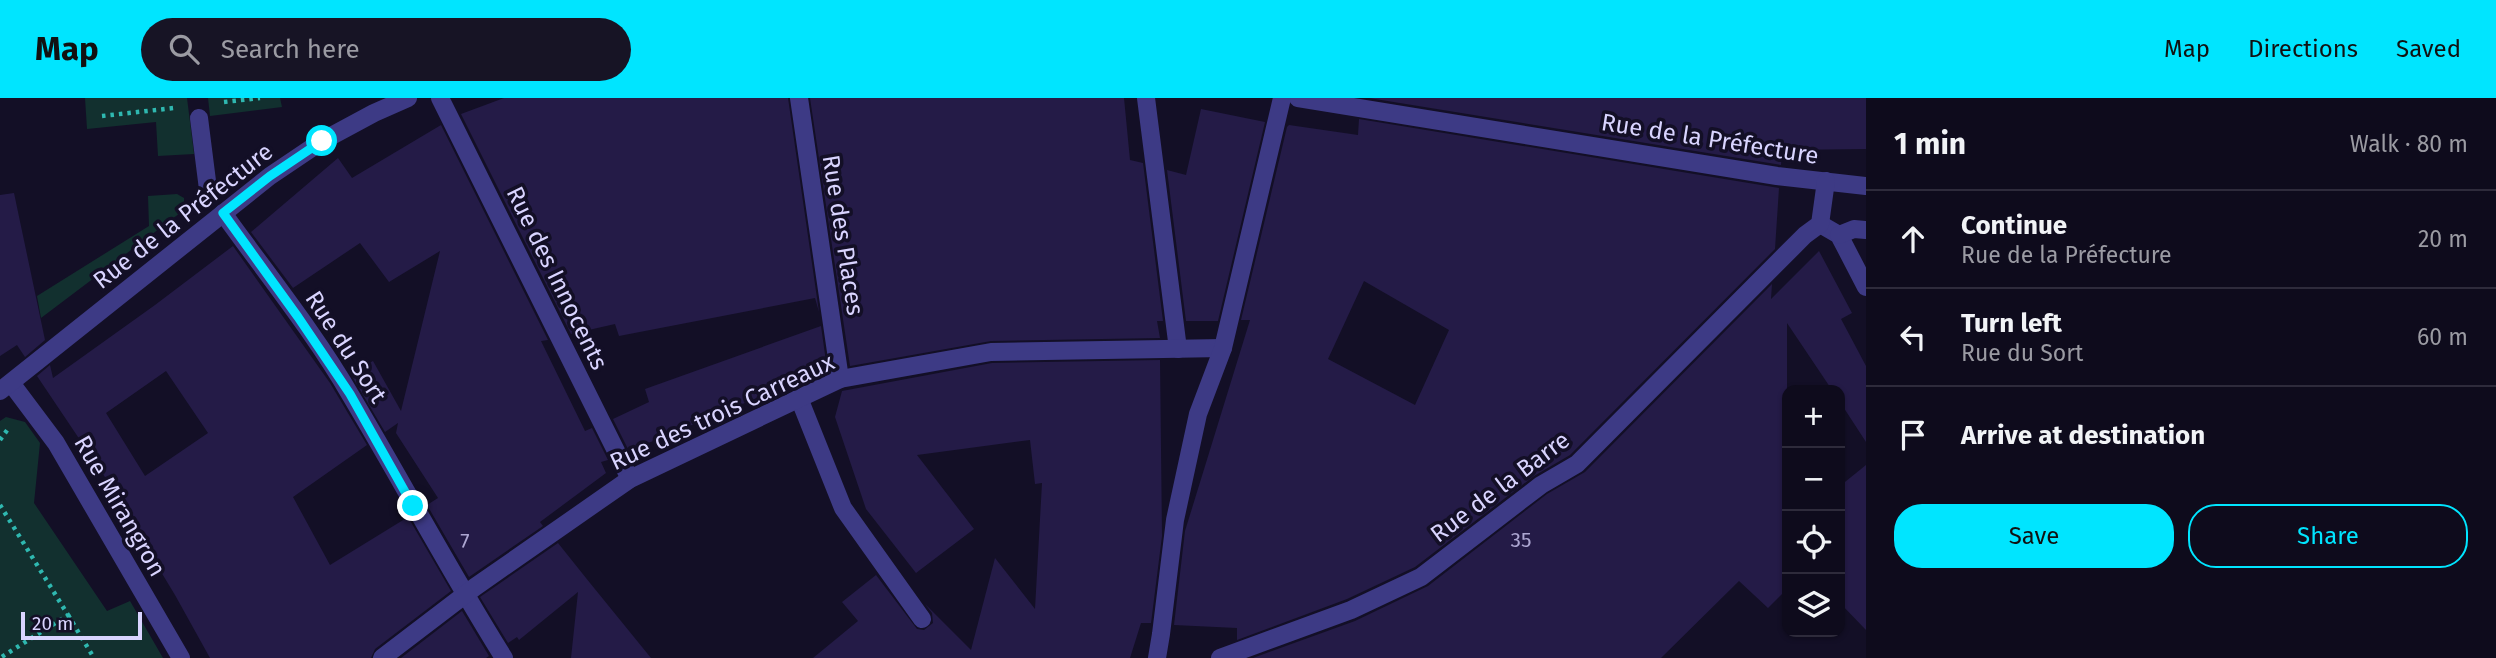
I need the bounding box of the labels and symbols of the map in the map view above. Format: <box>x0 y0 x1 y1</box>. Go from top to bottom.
street label: Rue de la Préfecture <box>1599 108 1821 170</box>
route start <box>306 125 337 156</box>
street label: Rue de la Préfecture <box>88 137 278 295</box>
street label: Rue des Places <box>817 153 869 317</box>
street label: Rue des Innocents <box>501 182 613 374</box>
street label: Rue du Sort <box>299 286 393 408</box>
street label: Rue des trois Carreaux <box>605 348 839 476</box>
street label: Rue de la Barre <box>1425 426 1575 548</box>
street label: Rue Mirangron <box>68 431 172 581</box>
route end <box>397 490 428 521</box>
house number: 35 <box>1511 527 1532 553</box>
house number: 7 <box>460 528 470 554</box>
scale bar <box>21 609 142 641</box>

